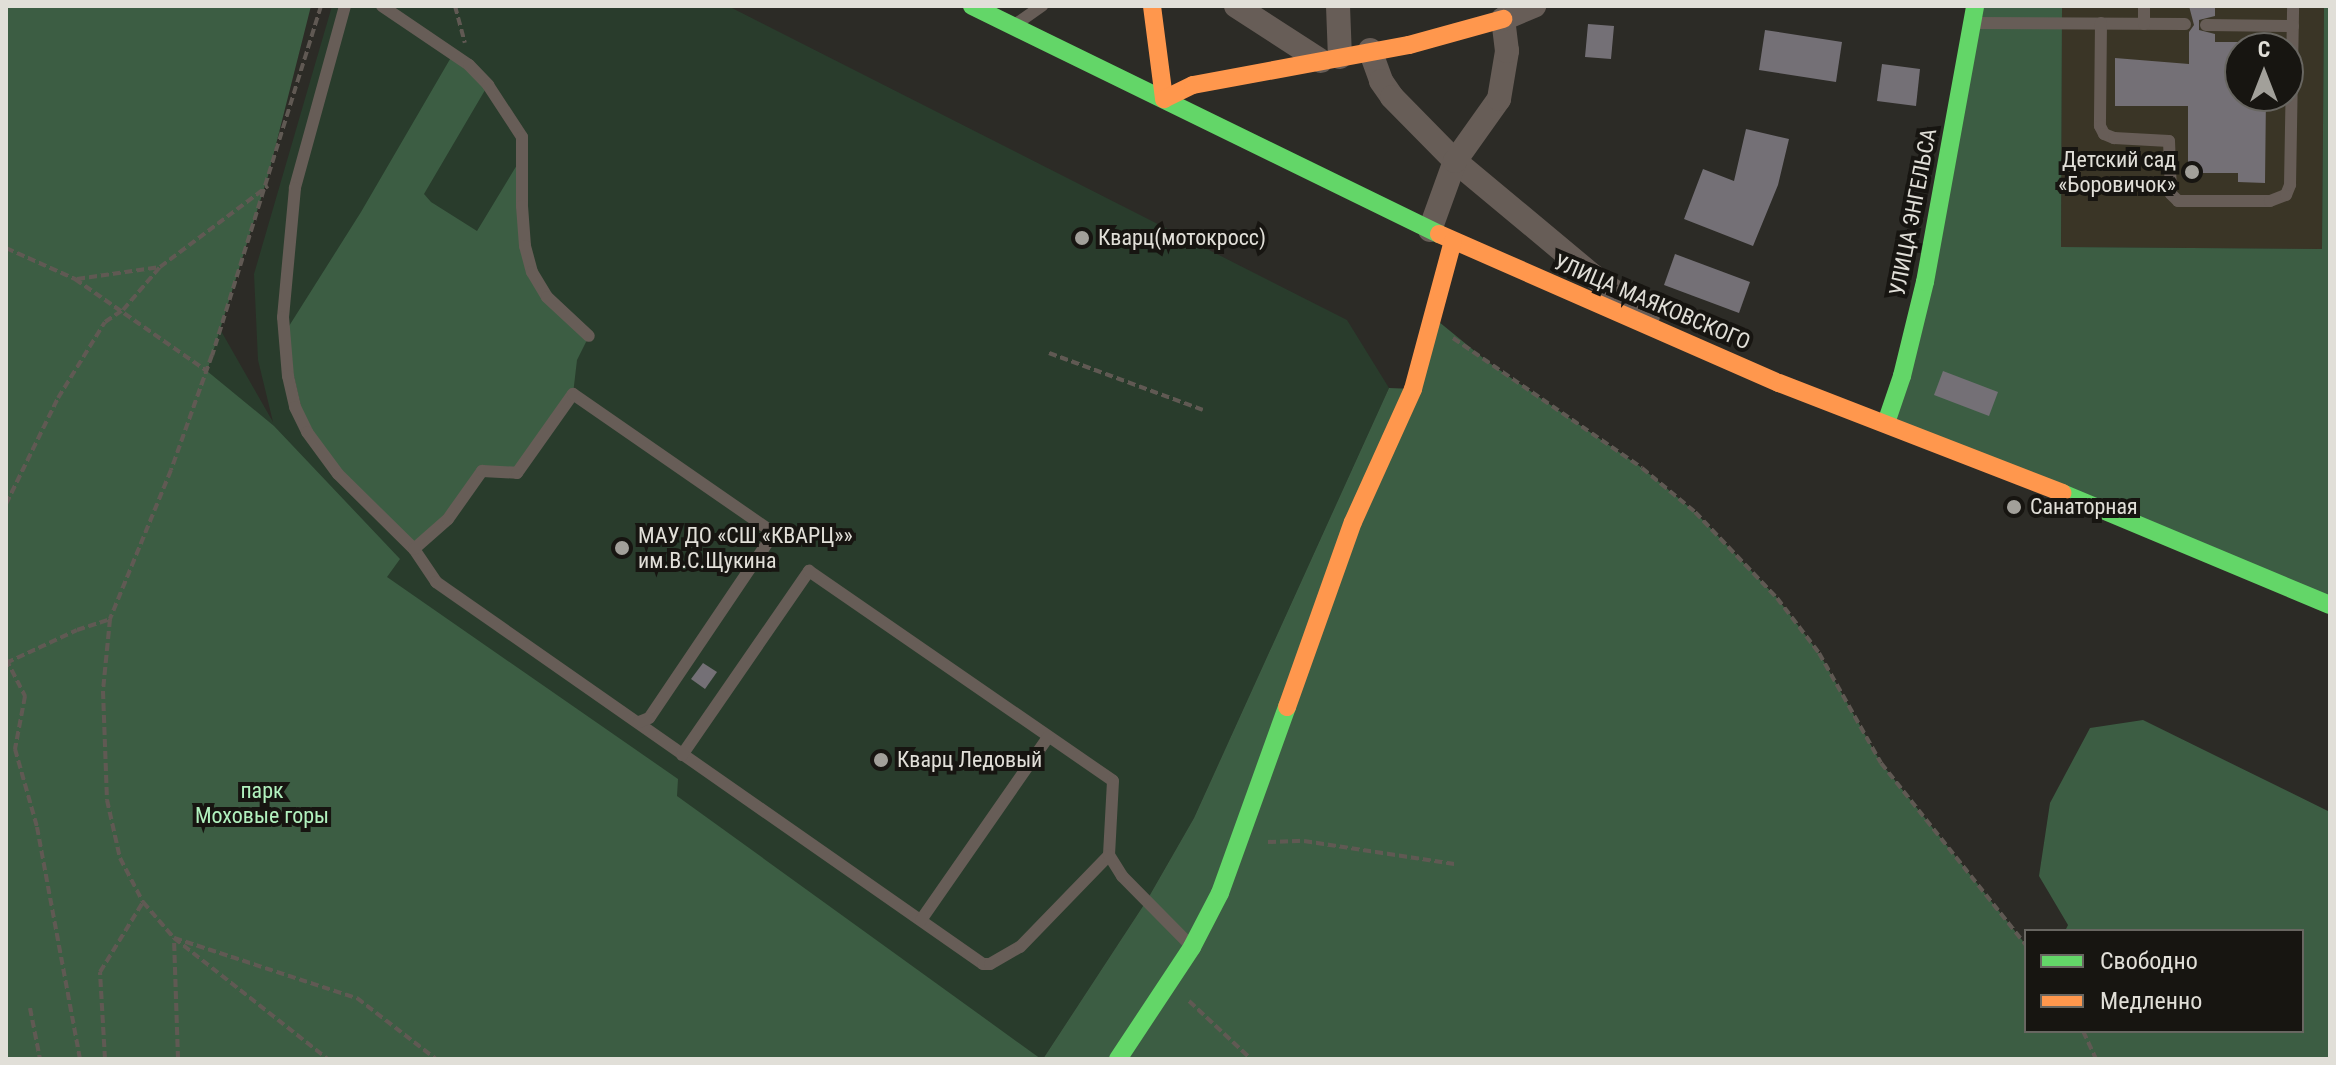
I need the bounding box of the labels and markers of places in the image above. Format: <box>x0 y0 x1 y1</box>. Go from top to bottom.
place label: Детский сад «Боровичок» <box>2058 146 2176 198</box>
marker: Детский сад «Боровичок» <box>2183 163 2201 181</box>
place label: Кварц(мотокросс) <box>1098 225 1266 251</box>
marker: Кварц(мотокросс) <box>1073 229 1091 247</box>
place label: Санаторная <box>2030 494 2138 520</box>
marker: Санаторная <box>2005 498 2023 516</box>
place label: МАУ ДО «СШ «КВАРЦ»» им.В.С.Щукина <box>638 522 853 574</box>
marker: МАУ ДО «СШ «КВАРЦ»» им.В.С.Щукина <box>613 539 631 557</box>
place label: Кварц Ледовый <box>897 747 1042 773</box>
marker: Кварц Ледовый <box>872 751 890 769</box>

